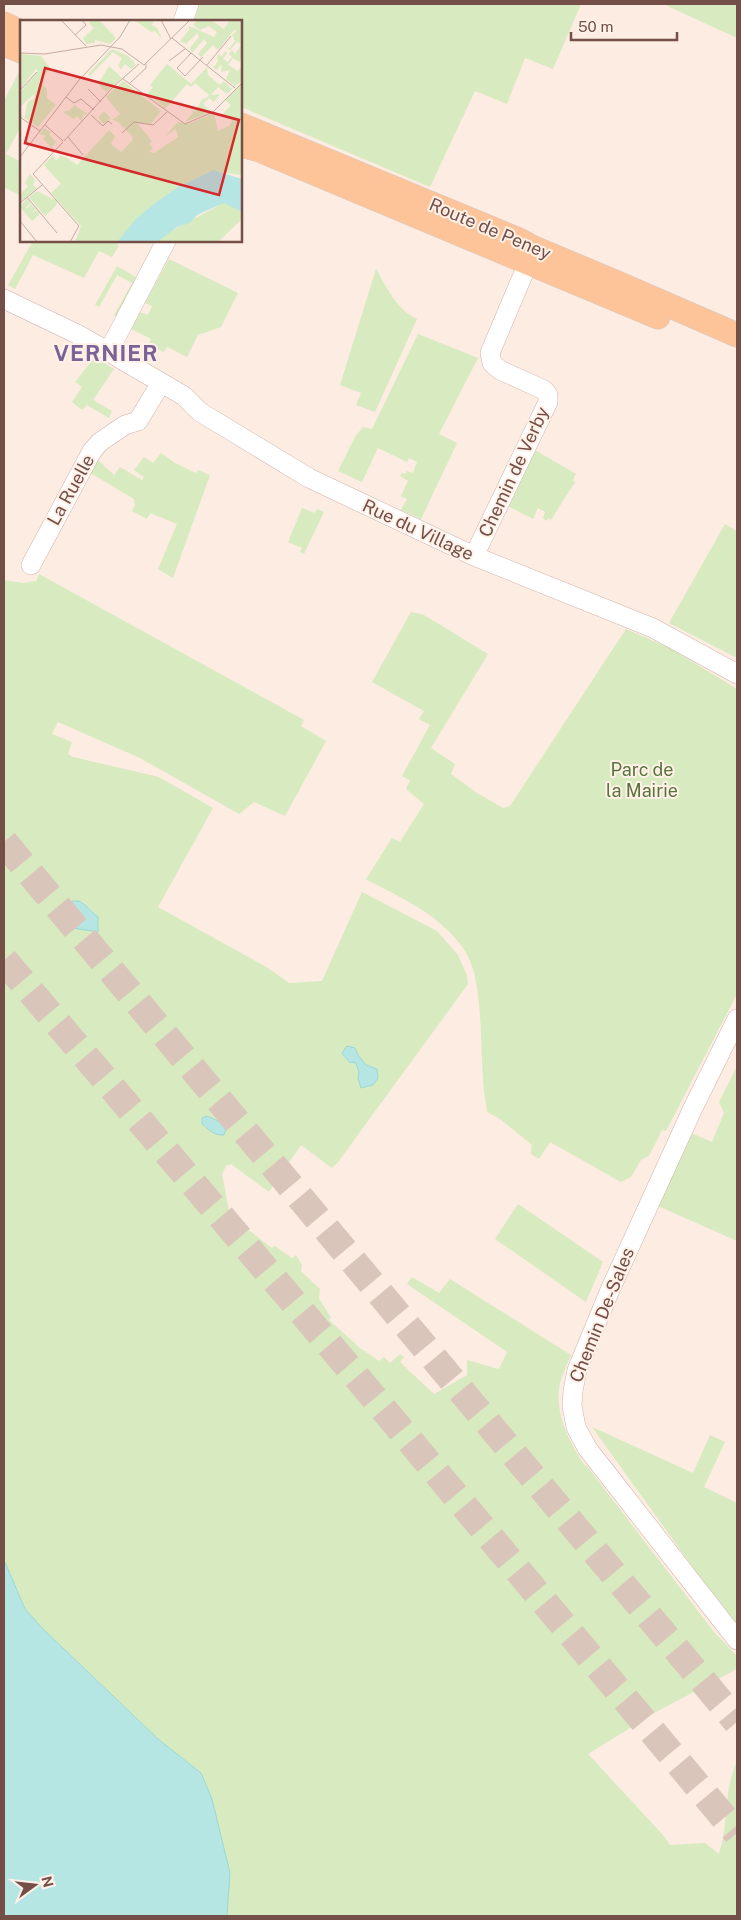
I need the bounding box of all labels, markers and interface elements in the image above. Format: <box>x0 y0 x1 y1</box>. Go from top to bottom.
scale bar <box>571 10 677 42</box>
text: 50 m <box>578 18 613 35</box>
inset map <box>20 20 242 242</box>
street label: Route de Peney <box>426 193 555 264</box>
district label: VERNIER <box>53 340 159 366</box>
street label: Chemin de Verby <box>474 403 553 540</box>
street label: La Ruelle <box>43 451 99 529</box>
street label: Rue du Village <box>359 495 477 564</box>
park label: Parc de la Mairie <box>606 759 678 801</box>
street label: Chemin De-Sales <box>565 1244 638 1385</box>
north arrow <box>10 1860 60 1910</box>
text: N <box>38 1874 57 1889</box>

